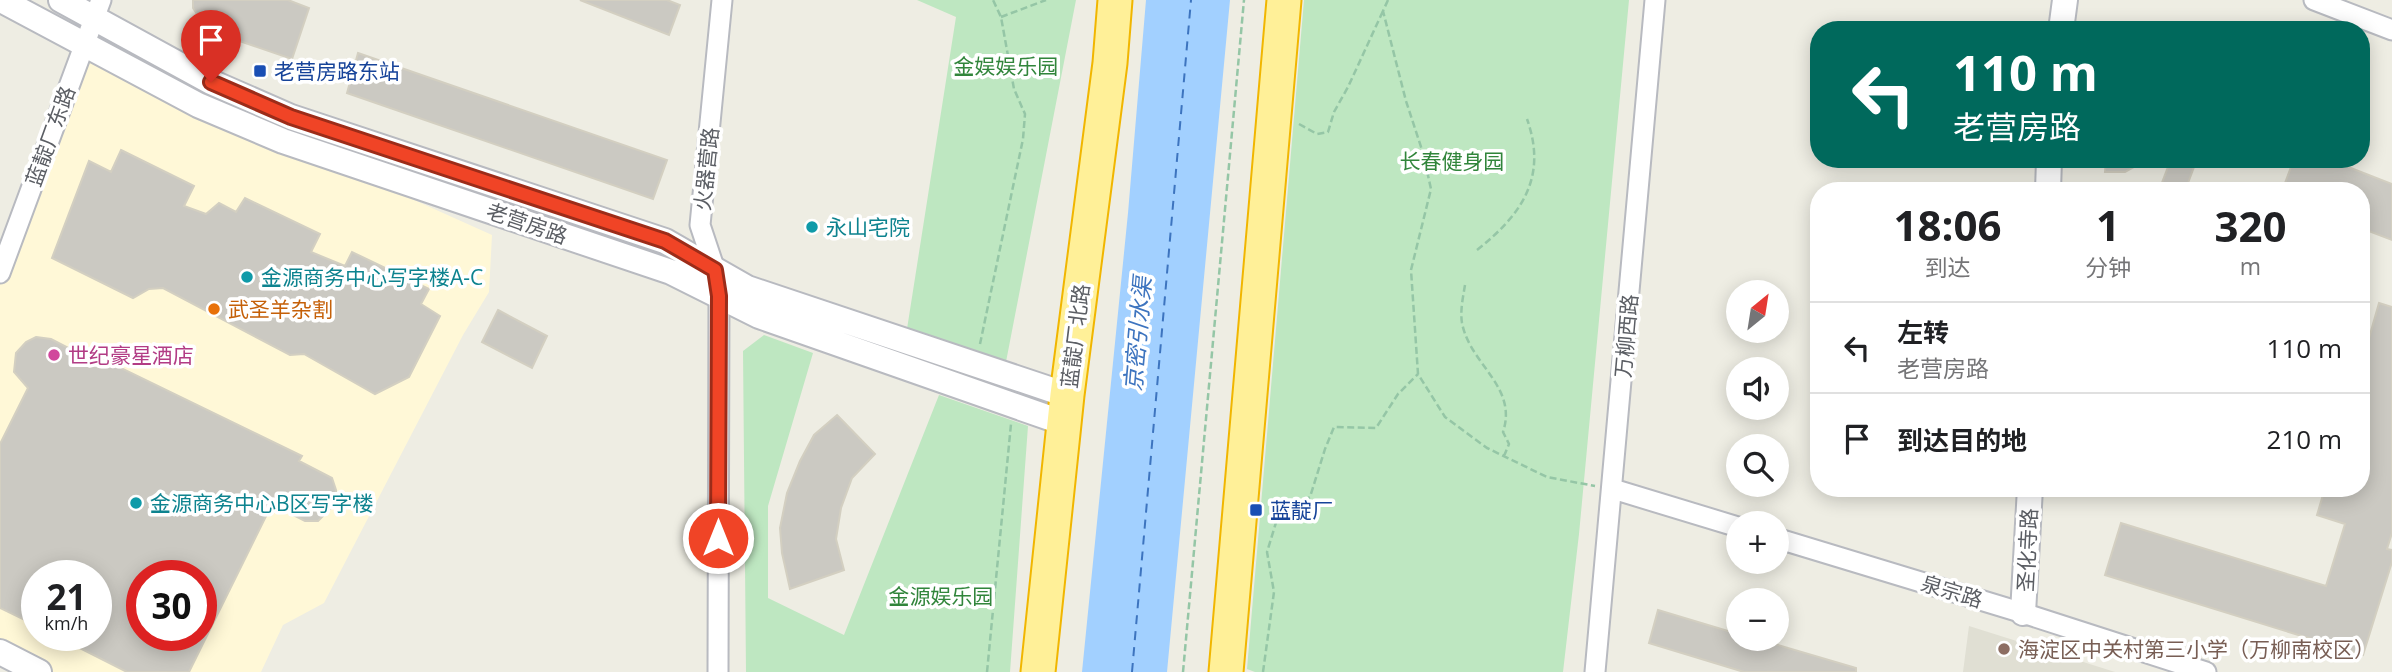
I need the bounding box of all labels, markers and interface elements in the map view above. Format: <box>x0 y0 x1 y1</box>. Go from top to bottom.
pin <box>181 10 241 82</box>
icon: arrive <box>192 21 230 59</box>
text: 110 m <box>1953 39 2098 105</box>
icon: left <box>1838 49 1929 140</box>
park label: 金娱娱乐园 <box>954 52 1059 80</box>
place label: 老营房路东站 <box>274 57 400 85</box>
marker: 老营房路东站 <box>252 63 268 79</box>
street label: 蓝靛厂东路 <box>19 82 81 190</box>
text: 老营房路 <box>1953 105 2081 148</box>
street label: 火器营路 <box>688 126 724 212</box>
park label: 长春健身园 <box>1400 147 1505 175</box>
street label: 老营房路 <box>483 196 571 250</box>
text: 18:06 <box>1893 196 2002 253</box>
text: 1 <box>2096 196 2120 253</box>
text: 320 <box>2214 197 2287 254</box>
place label: 永山宅院 <box>826 213 910 241</box>
marker: 永山宅院 <box>804 219 820 235</box>
text: m <box>2240 250 2261 282</box>
text: 到达 <box>1924 251 1970 283</box>
text: 分钟 <box>2085 251 2131 283</box>
place label: 金源商务中心写字楼A-C <box>261 263 483 291</box>
marker: 金源商务中心写字楼A-C <box>239 269 255 285</box>
water label: 京密引水渠 <box>1116 272 1158 393</box>
north arrow <box>1726 280 1788 343</box>
map controls <box>1726 280 1789 651</box>
street label: 蓝靛厂北路 <box>1055 282 1095 390</box>
street label: 万柳西路 <box>1608 293 1644 379</box>
place label: 武圣羊杂割 <box>228 295 333 323</box>
marker: 武圣羊杂割 <box>206 301 222 317</box>
text: 左转 <box>1897 314 1949 350</box>
icon: left <box>1838 329 1876 367</box>
text: 110 m <box>2267 330 2342 366</box>
place label: 世纪豪星酒店 <box>68 341 194 369</box>
marker: 世纪豪星酒店 <box>46 347 62 363</box>
text: 老营房路 <box>1897 352 1989 384</box>
button: sound <box>1726 357 1789 420</box>
icon: arrive <box>1838 420 1876 458</box>
text: 210 m <box>2267 421 2342 457</box>
text: 到达目的地 <box>1897 422 2027 458</box>
button: search <box>1726 434 1789 497</box>
place label: 金源商务中心B区写字楼 <box>150 489 374 517</box>
marker: 金源商务中心B区写字楼 <box>128 495 144 511</box>
place label: 蓝靛厂 <box>1270 496 1333 524</box>
position arrow <box>681 501 755 575</box>
marker: 蓝靛厂 <box>1248 502 1264 518</box>
street label: 圣化寺路 <box>2011 507 2043 593</box>
button: + <box>1726 511 1789 574</box>
speed limit sign: 30 <box>126 560 217 651</box>
street label: 泉宗路 <box>1918 568 1986 614</box>
text: 21 <box>46 573 87 620</box>
park label: 金源娱乐园 <box>889 582 994 610</box>
button: − <box>1726 588 1789 651</box>
text: km/h <box>45 611 88 635</box>
place label: 海淀区中关村第三小学（万柳南校区） <box>2018 635 2375 663</box>
marker: 海淀区中关村第三小学（万柳南校区） <box>1996 641 2012 657</box>

